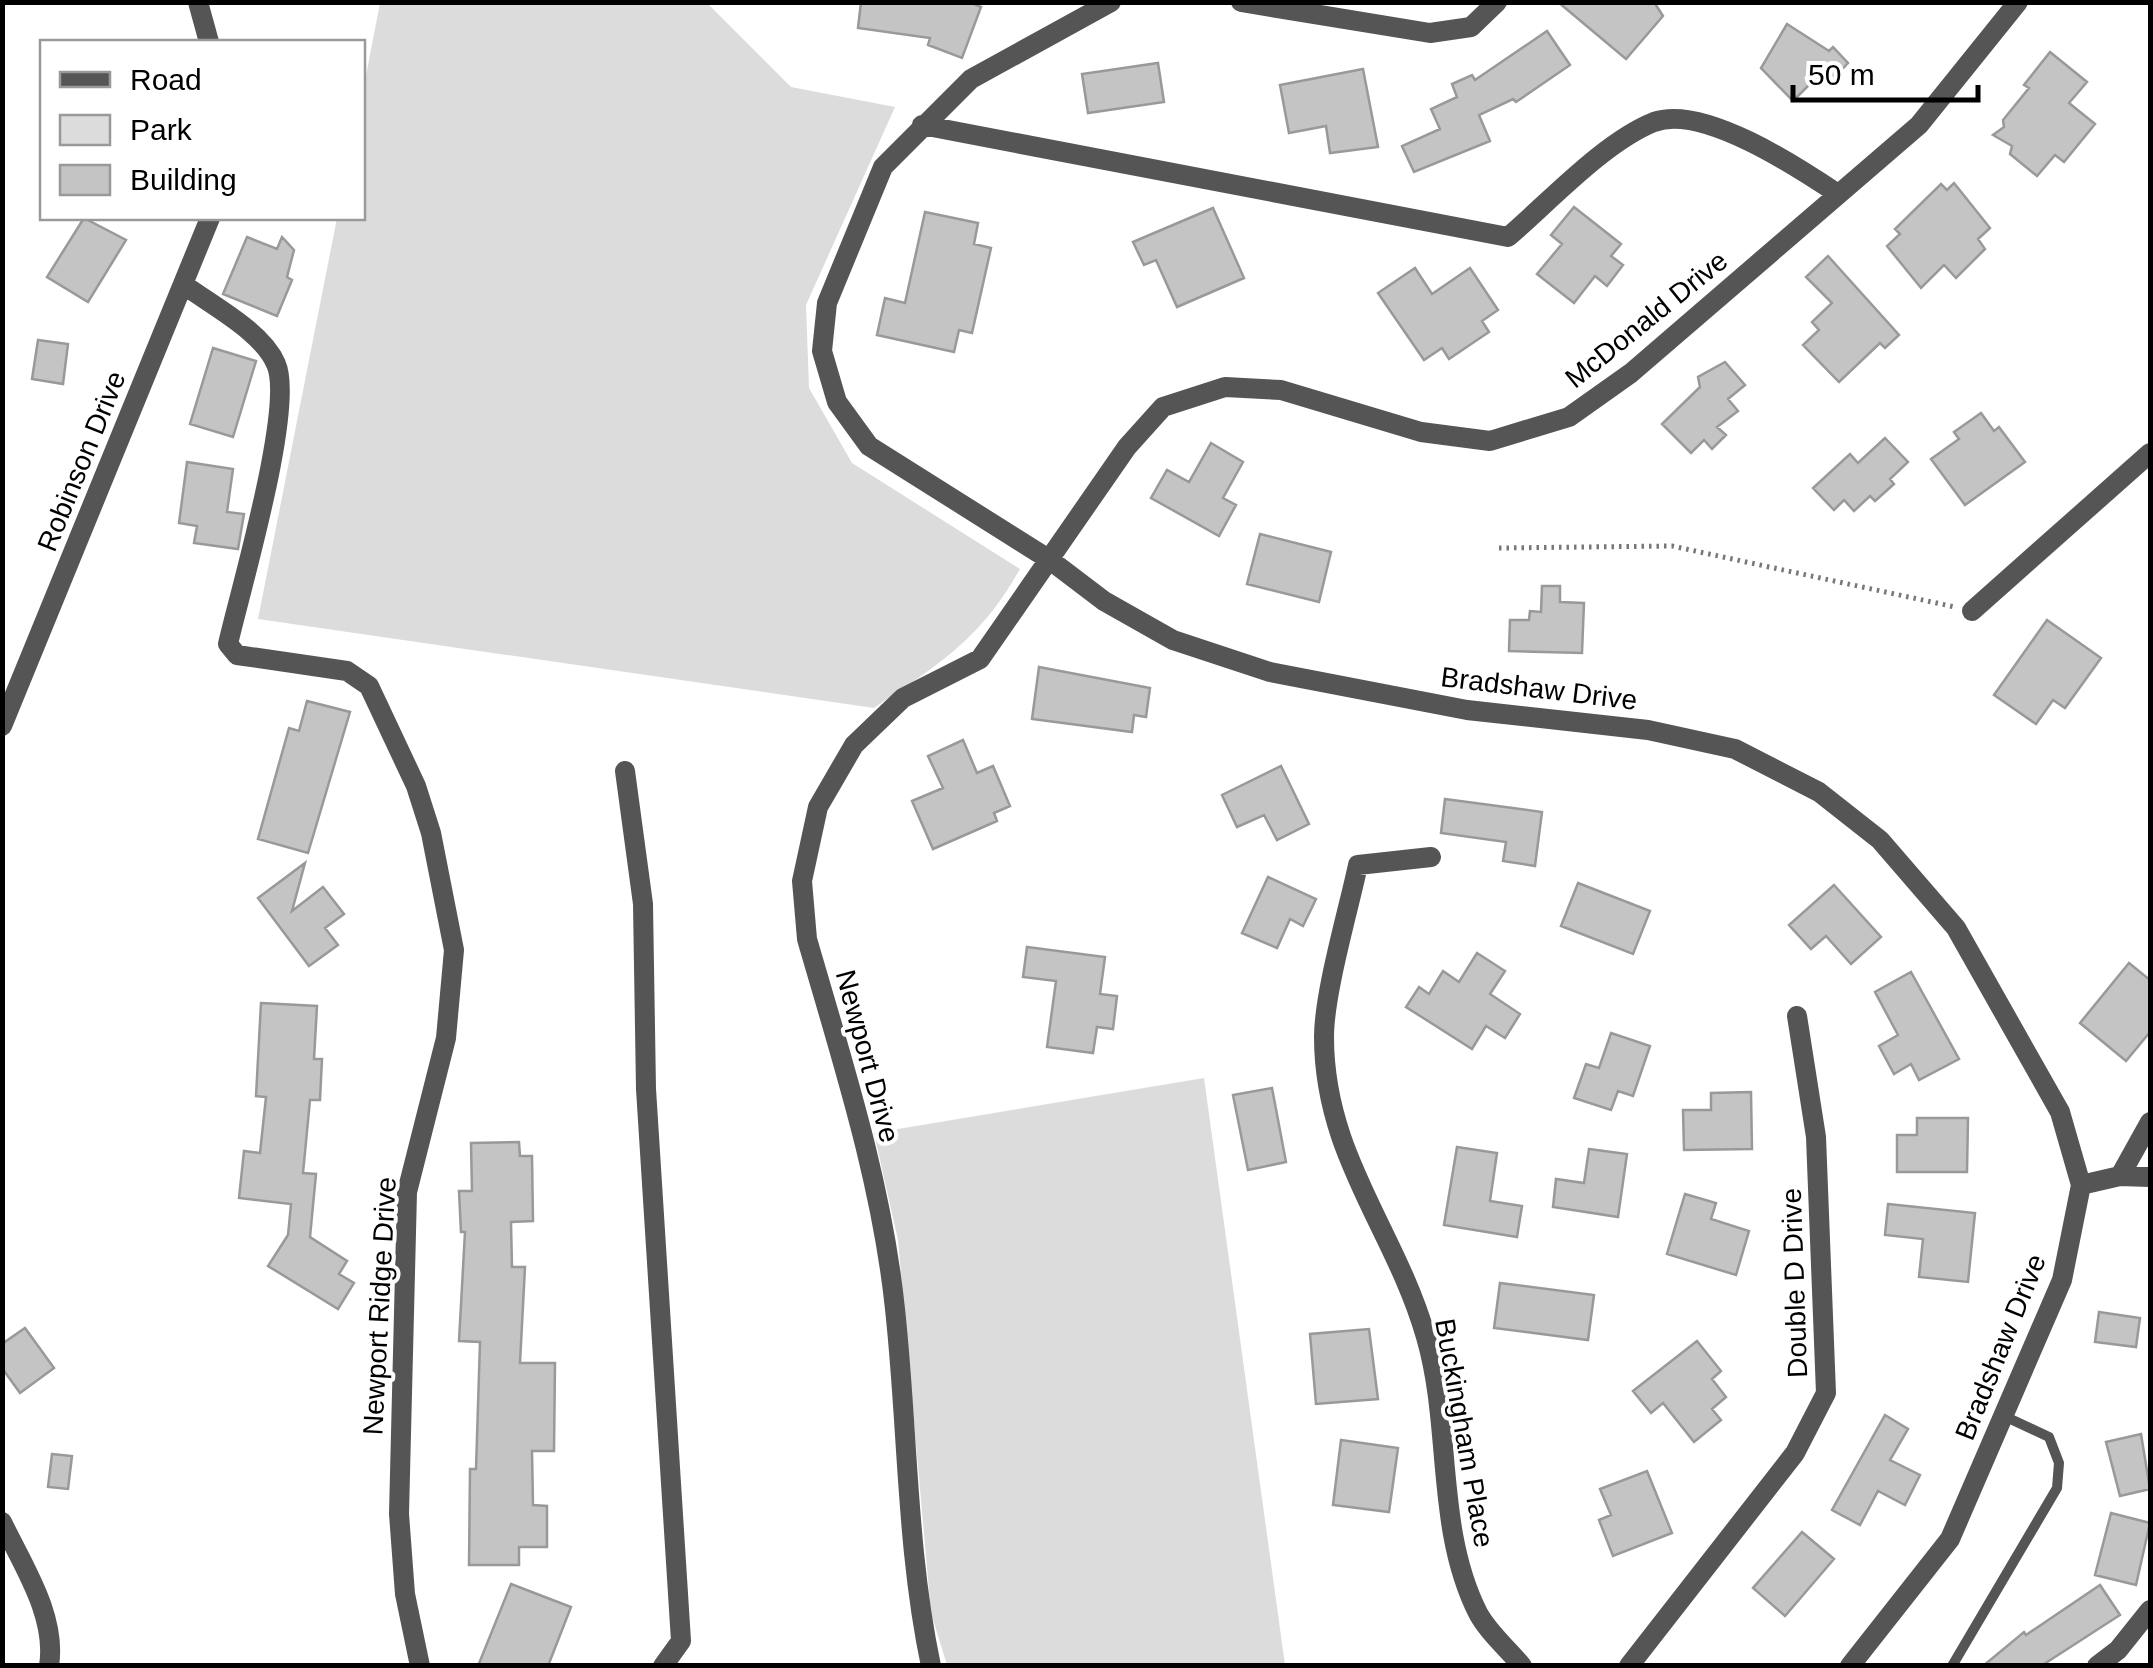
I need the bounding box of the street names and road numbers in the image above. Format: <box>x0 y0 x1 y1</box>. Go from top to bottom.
street label: McDonald Drive <box>1559 245 1733 394</box>
street label: Robinson Drive <box>31 367 132 556</box>
street label: Bradshaw Drive <box>1439 661 1639 716</box>
street label: Newport Drive <box>830 966 905 1146</box>
street label: Newport Ridge Drive <box>357 1176 402 1436</box>
street label: Double D Drive <box>1776 1188 1813 1378</box>
street label: Bradshaw Drive <box>1949 1250 2052 1445</box>
street label: Buckingham Place <box>1429 1316 1500 1550</box>

